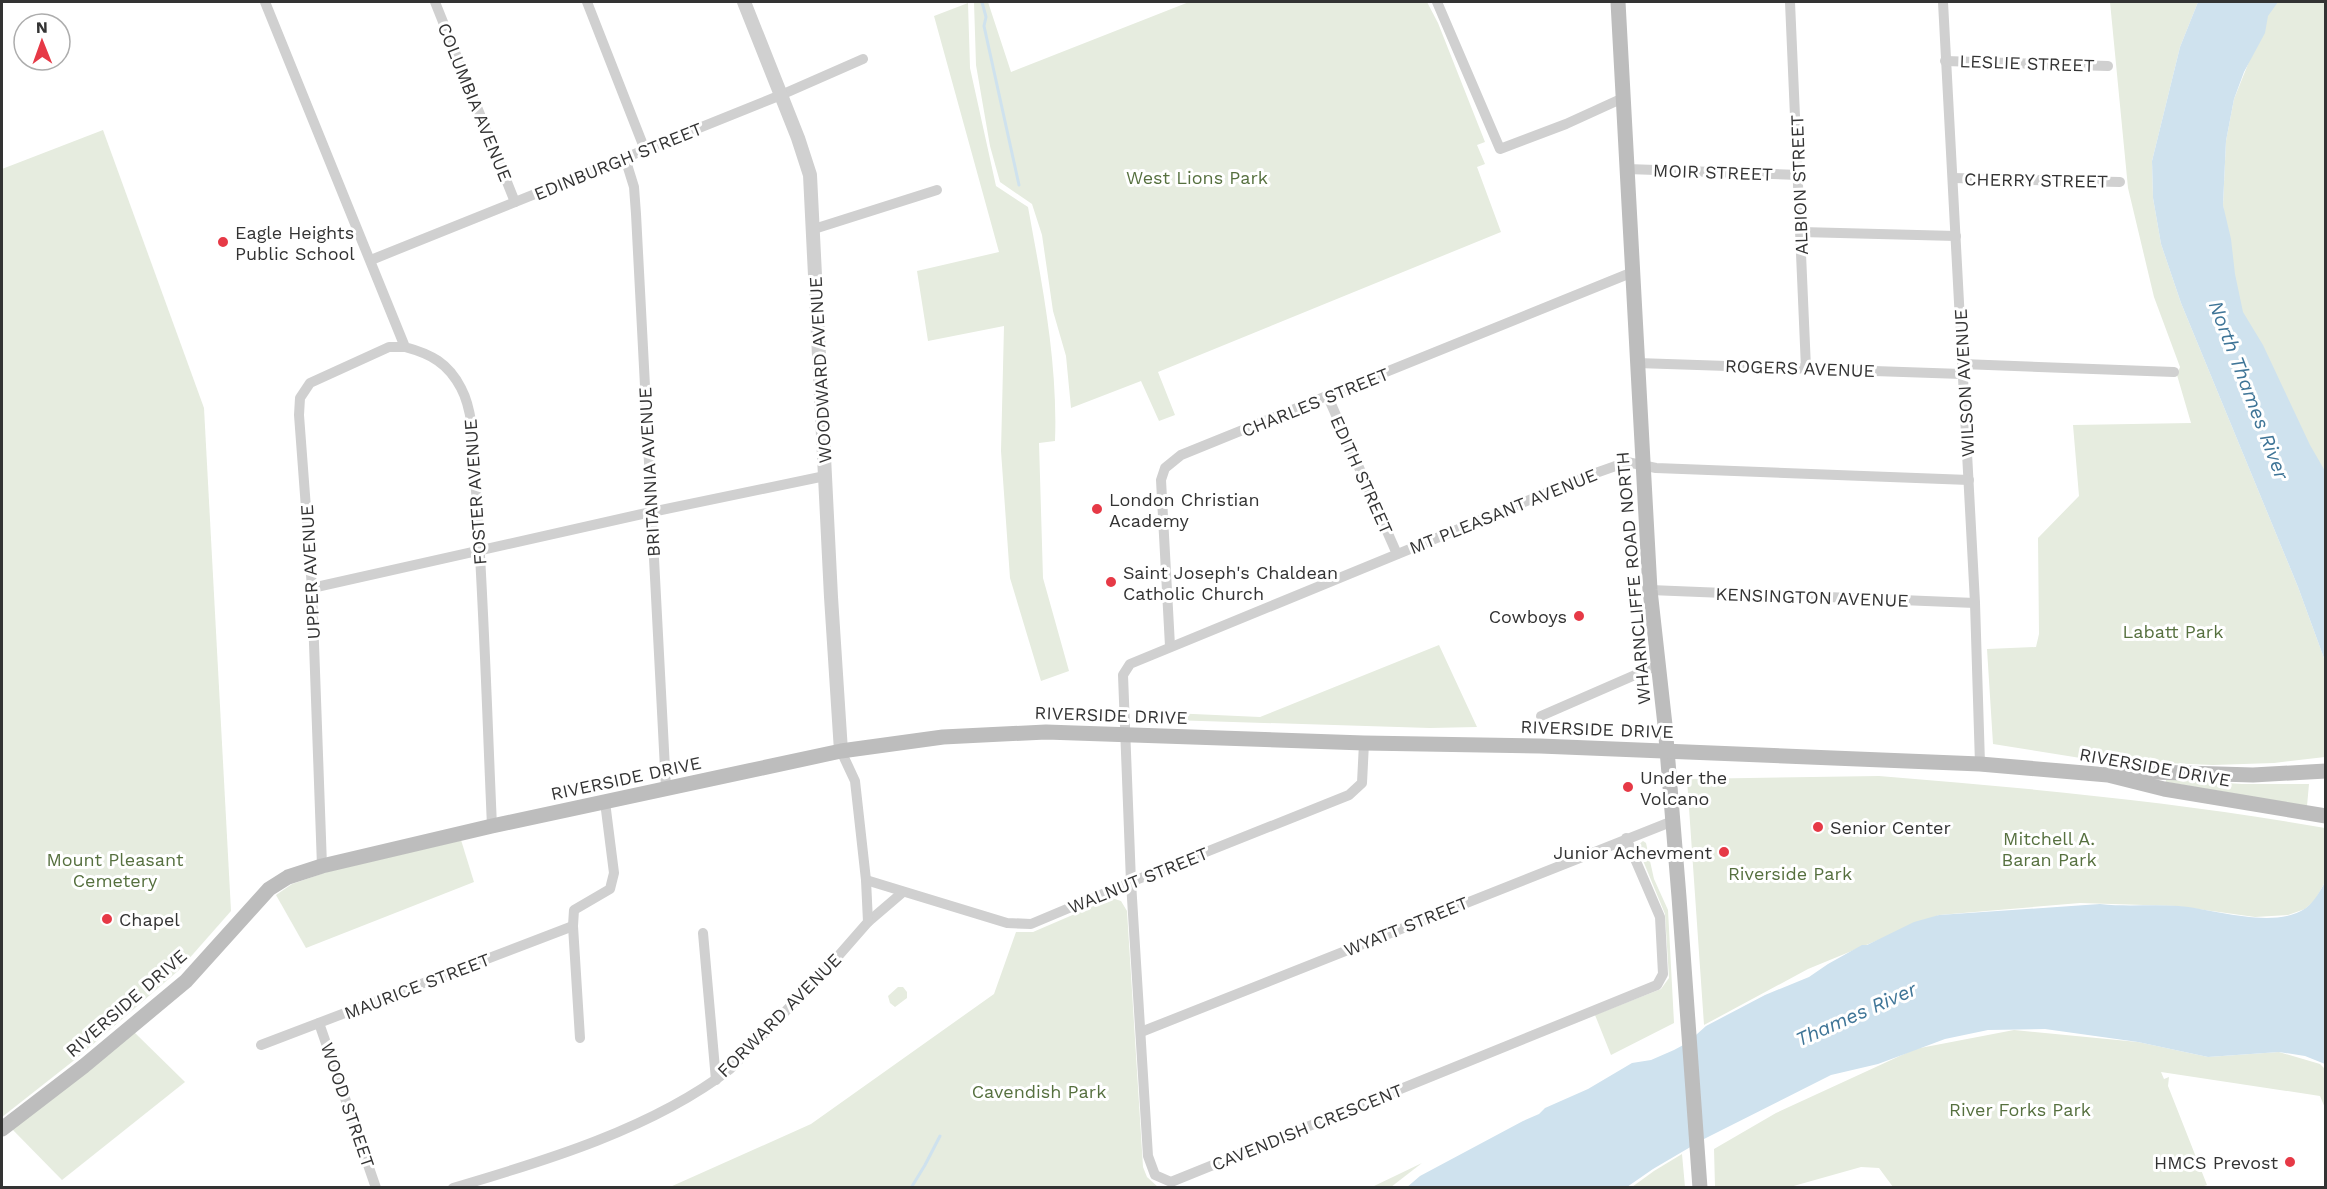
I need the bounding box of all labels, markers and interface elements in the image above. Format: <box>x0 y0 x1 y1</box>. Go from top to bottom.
north arrow <box>12 12 72 72</box>
text: N <box>36 18 48 37</box>
street label: COLUMBIA AVENUE <box>434 20 516 184</box>
street label: LESLIE STREET <box>1959 50 2095 76</box>
street label: ALBION STREET <box>1786 114 1812 255</box>
street label: EDINBURGH STREET <box>531 118 705 204</box>
street label: MOIR STREET <box>1653 159 1773 185</box>
park label: West Lions Park <box>1126 167 1268 188</box>
street label: CHERRY STREET <box>1964 168 2108 192</box>
place label: Eagle Heights Public School <box>235 222 355 264</box>
marker: Eagle Heights Public School <box>216 235 230 249</box>
street label: WOODWARD AVENUE <box>805 276 835 464</box>
water label: North Thames River <box>2204 297 2295 484</box>
street label: WILSON AVENUE <box>1950 308 1978 458</box>
street label: ROGERS AVENUE <box>1725 355 1875 381</box>
street label: CHARLES STREET <box>1238 363 1392 441</box>
street label: BRITANNIA AVENUE <box>634 387 664 557</box>
street label: EDITH STREET <box>1326 412 1398 538</box>
street label: FOSTER AVENUE <box>459 418 491 566</box>
street label: WHARNCLIFFE ROAD NORTH <box>1611 451 1655 705</box>
street label: MT PLEASANT AVENUE <box>1406 464 1600 558</box>
place label: London Christian Academy <box>1109 489 1260 531</box>
marker: London Christian Academy <box>1090 502 1104 516</box>
street label: UPPER AVENUE <box>296 504 324 640</box>
place label: Saint Joseph's Chaldean Catholic Church <box>1123 562 1338 604</box>
marker: Saint Joseph's Chaldean Catholic Church <box>1104 575 1118 589</box>
street label: KENSINGTON AVENUE <box>1715 583 1909 611</box>
place label: Cowboys <box>1489 606 1567 627</box>
marker: Cowboys <box>1572 609 1586 623</box>
park label: Labatt Park <box>2123 621 2223 642</box>
street label: RIVERSIDE DRIVE <box>1034 702 1188 728</box>
street label: RIVERSIDE DRIVE <box>1520 716 1674 742</box>
street label: RIVERSIDE DRIVE <box>2078 743 2232 791</box>
street label: RIVERSIDE DRIVE <box>549 752 703 804</box>
place label: Under the Volcano <box>1640 767 1727 809</box>
marker: Under the Volcano <box>1621 780 1635 794</box>
place label: Senior Center <box>1830 817 1951 838</box>
marker: Senior Center <box>1811 820 1825 834</box>
park label: Mitchell A. Baran Park <box>2001 828 2097 870</box>
street label: WALNUT STREET <box>1065 842 1211 918</box>
place label: Junior Achevment <box>1553 842 1712 863</box>
marker: Junior Achevment <box>1717 845 1731 859</box>
park label: Mount Pleasant Cemetery <box>46 849 184 891</box>
park label: Riverside Park <box>1728 863 1852 884</box>
street label: WYATT STREET <box>1341 892 1471 960</box>
place label: Chapel <box>119 909 180 930</box>
marker: Chapel <box>100 912 114 926</box>
street label: RIVERSIDE DRIVE <box>61 945 191 1061</box>
street label: MAURICE STREET <box>341 948 493 1023</box>
street label: FORWARD AVENUE <box>713 949 845 1081</box>
water label: Thames River <box>1792 976 1921 1051</box>
street label: WOOD STREET <box>317 1040 379 1170</box>
street label: CAVENDISH CRESCENT <box>1209 1079 1406 1175</box>
park label: Cavendish Park <box>972 1081 1106 1102</box>
park label: River Forks Park <box>1949 1099 2091 1120</box>
place label: HMCS Prevost <box>2154 1152 2278 1173</box>
marker: HMCS Prevost <box>2283 1155 2297 1169</box>

